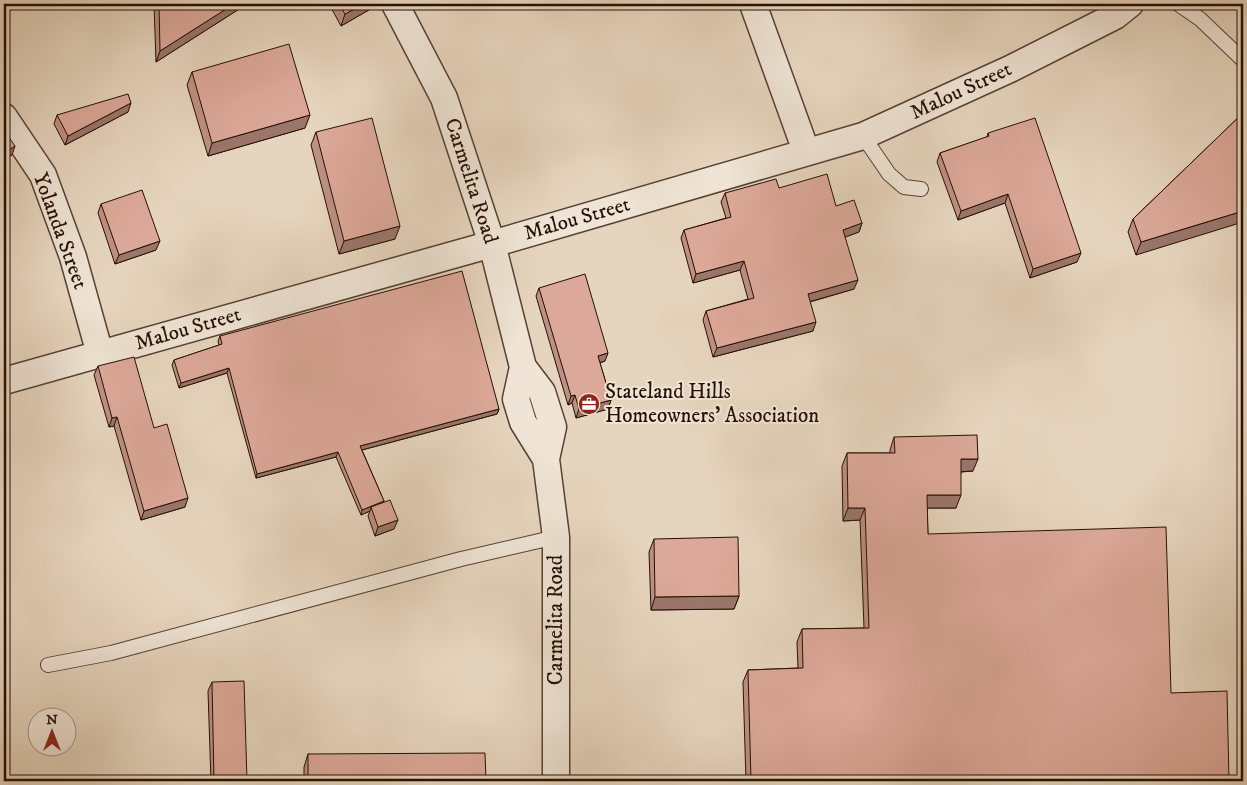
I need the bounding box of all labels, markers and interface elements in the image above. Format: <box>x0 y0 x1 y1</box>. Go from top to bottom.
street label: Malou Street <box>906 56 1016 126</box>
street label: Carmelita Road <box>438 115 504 248</box>
street label: Yolanda Street <box>27 169 93 293</box>
street label: Malou Street <box>521 191 633 247</box>
street label: Malou Street <box>132 301 244 357</box>
place label: Stateland Hills Homeowners' Association <box>605 379 819 429</box>
office icon: Stateland Hills Homeowners' Association <box>577 392 601 416</box>
street label: Carmelita Road <box>543 554 569 685</box>
north arrow <box>28 708 78 758</box>
text: N <box>46 711 58 729</box>

